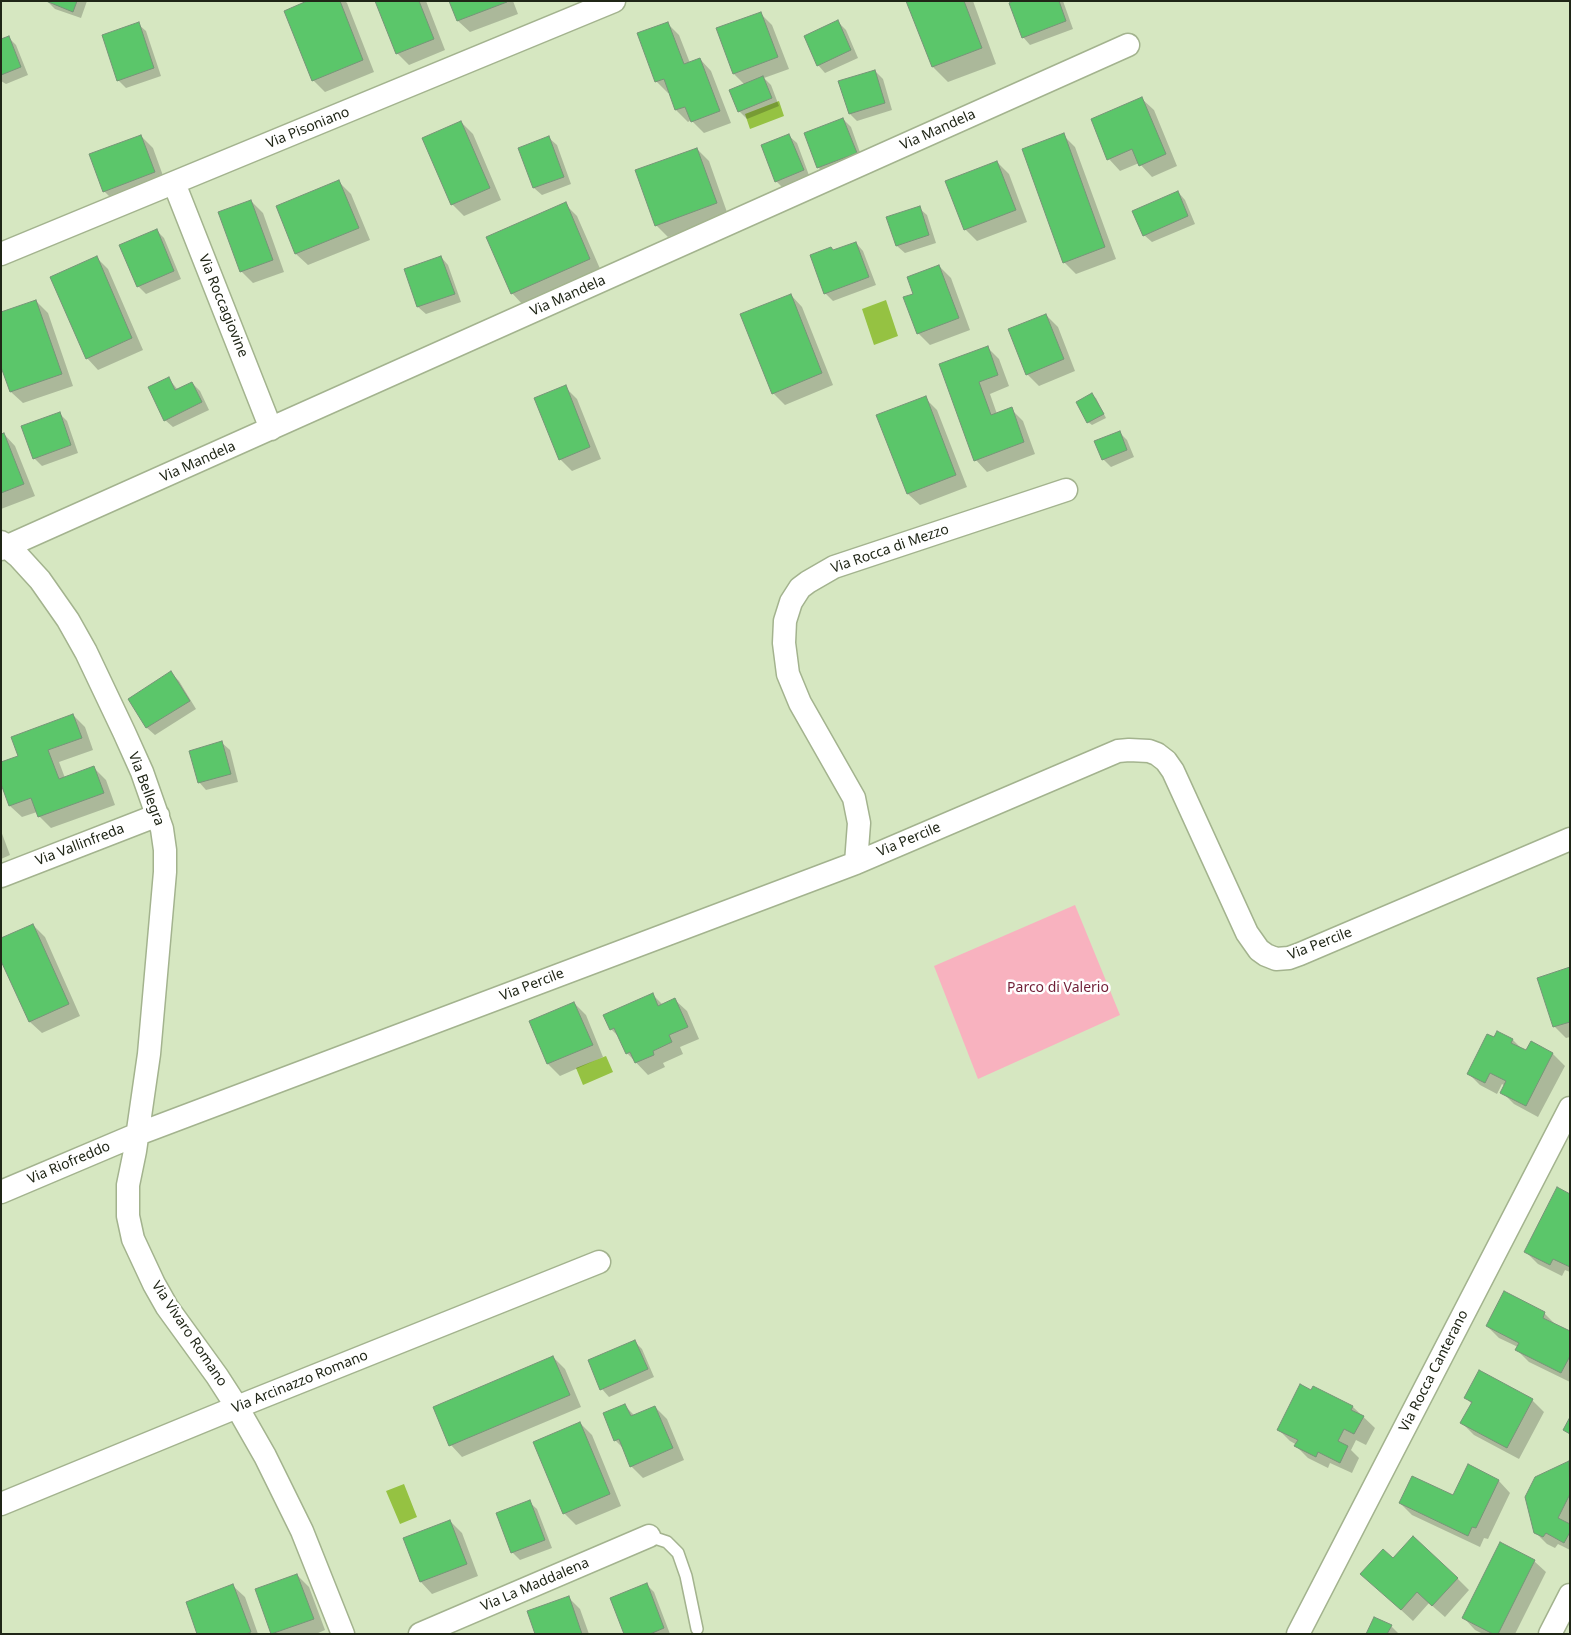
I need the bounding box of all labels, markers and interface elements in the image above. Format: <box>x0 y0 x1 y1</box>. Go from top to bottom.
street label: Via Pisoniano <box>264 104 352 152</box>
street label: Via Mandela <box>898 106 978 154</box>
street label: Via Roccagiovine <box>195 252 251 360</box>
street label: Via Mandela <box>528 272 608 320</box>
street label: Via Mandela <box>158 438 238 486</box>
street label: Via Rocca di Mezzo <box>829 521 951 577</box>
street label: Via Bellegra <box>124 750 168 828</box>
street label: Via Percile <box>875 819 943 861</box>
street label: Via Vallinfreda <box>33 820 127 870</box>
street label: Via Percile <box>1286 924 1354 964</box>
street label: Via Percile <box>498 965 566 1005</box>
park label: Parco di Valerio <box>1007 980 1109 996</box>
street label: Via Riofreddo <box>25 1138 113 1188</box>
street label: Via Vivaro Romano <box>148 1278 230 1390</box>
street label: Via Rocca Canterano <box>1396 1307 1472 1435</box>
street label: Via Arcinazzo Romano <box>229 1347 371 1417</box>
street label: Via La Maddalena <box>478 1555 592 1615</box>

